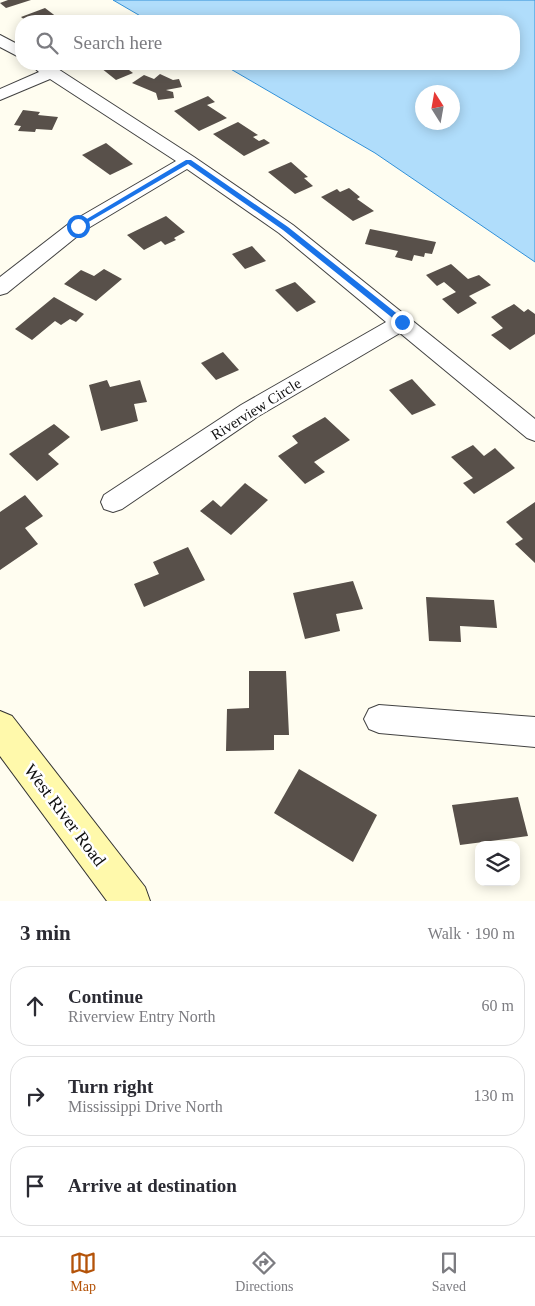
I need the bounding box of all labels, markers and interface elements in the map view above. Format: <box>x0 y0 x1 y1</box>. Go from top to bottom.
search box <box>15 15 520 70</box>
icon: search <box>33 29 61 57</box>
text: Search here <box>73 32 162 53</box>
north arrow <box>415 85 460 130</box>
route start <box>67 215 90 238</box>
route end <box>391 311 414 334</box>
street label: Riverview Circle <box>208 375 304 443</box>
street label: West River Road <box>20 760 110 870</box>
map controls <box>475 841 520 886</box>
button: layers <box>475 841 520 886</box>
text: 3 min <box>20 921 71 945</box>
text: Walk · 190 m <box>428 925 515 942</box>
text: Continue <box>68 986 143 1007</box>
icon: ahead <box>21 992 49 1020</box>
text: 60 m <box>482 997 514 1014</box>
text: Riverview Entry North <box>68 1008 216 1025</box>
text: Turn right <box>68 1076 153 1097</box>
icon: right <box>21 1082 49 1110</box>
text: 130 m <box>474 1087 514 1104</box>
text: Mississippi Drive North <box>68 1098 223 1115</box>
icon: arrive <box>21 1172 49 1200</box>
text: Arrive at destination <box>68 1175 237 1196</box>
tab: Map <box>69 1249 97 1295</box>
tab: Directions <box>235 1249 294 1295</box>
tab: Saved <box>432 1249 466 1295</box>

